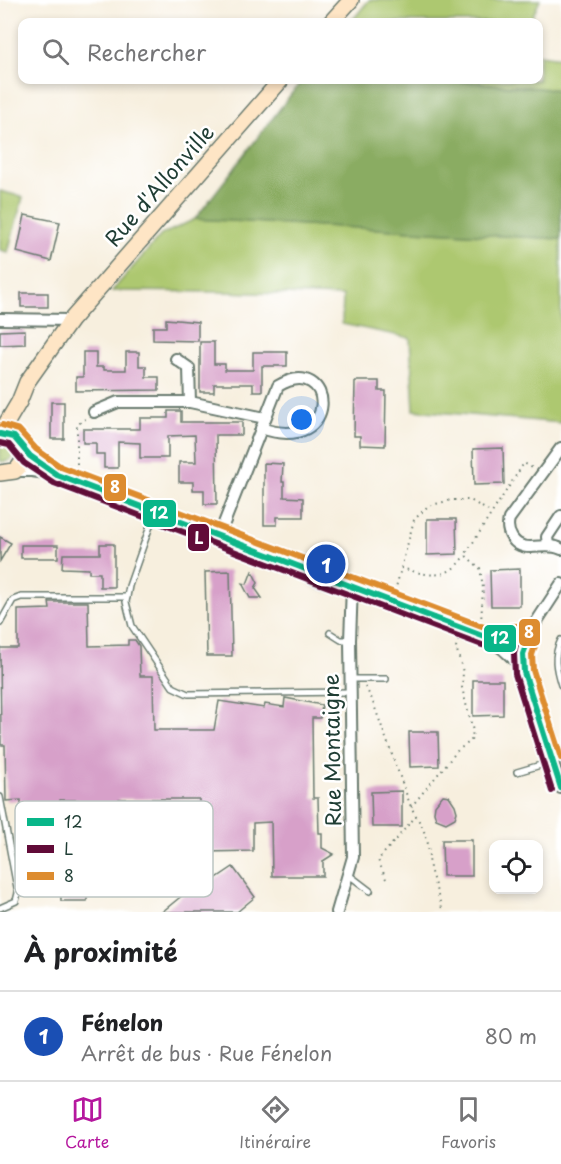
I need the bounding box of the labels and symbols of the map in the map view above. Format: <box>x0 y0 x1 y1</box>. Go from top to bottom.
street label: Rue d'Allonville <box>96 117 221 253</box>
your location <box>287 405 316 434</box>
line badge: 8 <box>103 473 127 502</box>
text: 8 <box>110 474 120 498</box>
line badge: 12 <box>142 499 177 528</box>
text: 12 <box>150 500 168 524</box>
line badge: L <box>187 523 210 552</box>
text: L <box>194 525 204 549</box>
pin: 1 <box>306 542 346 586</box>
line badge: 8 <box>518 618 541 647</box>
text: 8 <box>524 619 534 643</box>
line badge: 12 <box>483 624 517 653</box>
text: 12 <box>491 625 509 649</box>
street label: Rue Montaigne <box>314 673 348 827</box>
legend <box>15 801 213 897</box>
text: 12 <box>64 809 83 833</box>
text: L <box>64 836 73 860</box>
text: 8 <box>64 863 74 887</box>

